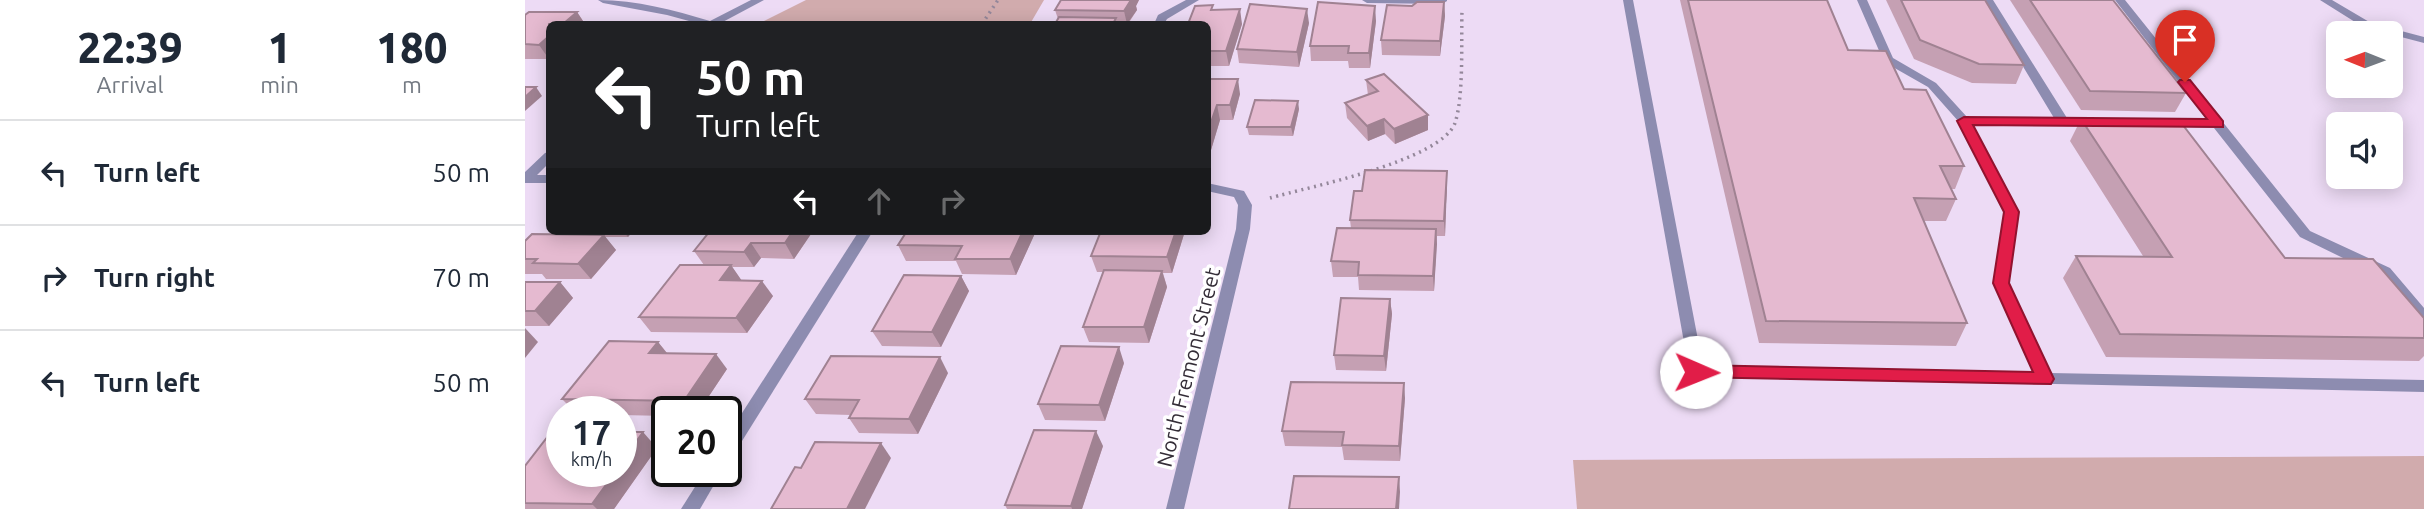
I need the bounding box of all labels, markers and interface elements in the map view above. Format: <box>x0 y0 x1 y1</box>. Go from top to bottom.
pin <box>2155 10 2215 82</box>
icon: arrive <box>2166 21 2204 59</box>
north arrow <box>2326 21 2403 98</box>
map controls <box>2326 21 2403 189</box>
text: 22:39 <box>78 24 183 71</box>
text: 1 <box>268 24 291 71</box>
text: 180 <box>376 24 447 71</box>
icon: left <box>581 49 672 140</box>
text: 50 m <box>696 49 805 104</box>
text: Arrival <box>97 72 164 97</box>
text: min <box>260 72 299 97</box>
text: m <box>402 72 422 97</box>
text: Turn left <box>696 107 820 143</box>
button: sound <box>2326 112 2403 189</box>
icon: left <box>35 154 73 192</box>
text: Turn left <box>94 158 200 187</box>
text: 50 m <box>432 158 490 187</box>
icon: left <box>787 182 825 220</box>
icon: ahead <box>860 182 898 220</box>
icon: right <box>933 182 971 220</box>
icon: right <box>35 259 73 297</box>
text: Turn right <box>94 263 215 292</box>
text: 70 m <box>432 263 490 292</box>
street label: North Fremont Street <box>1152 265 1224 469</box>
position arrow <box>1659 335 1733 409</box>
icon: left <box>35 364 73 402</box>
text: Turn left <box>94 368 200 397</box>
text: 50 m <box>432 368 490 397</box>
speed limit sign: 20 <box>651 396 742 487</box>
text: 17 <box>572 412 611 452</box>
text: km/h <box>571 449 612 469</box>

